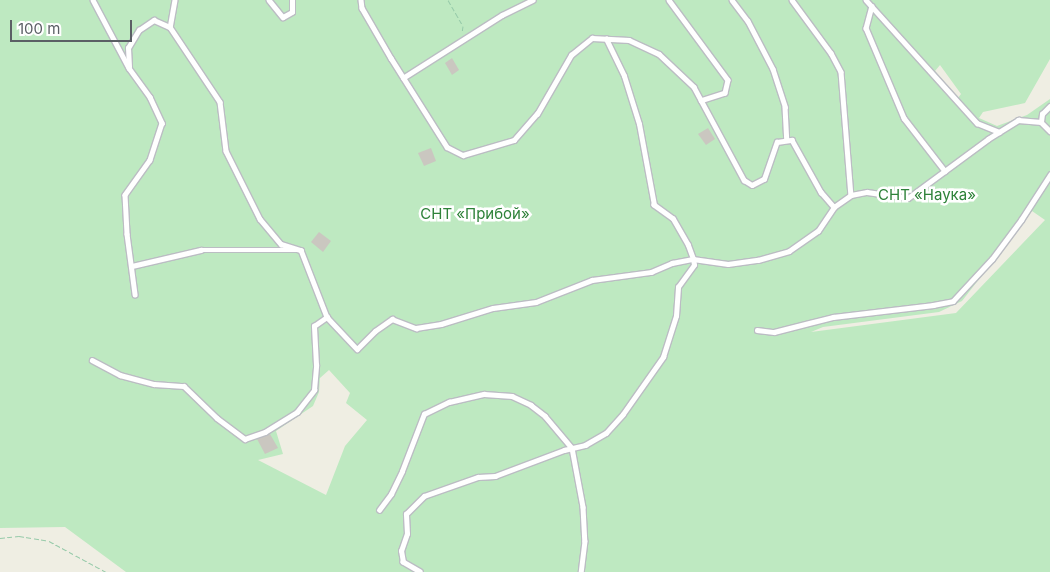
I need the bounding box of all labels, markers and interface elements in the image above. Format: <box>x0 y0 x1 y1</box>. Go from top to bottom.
scale bar <box>12 10 135 42</box>
text: 100 m <box>18 19 60 38</box>
park label: СНТ «Наука» <box>878 186 976 204</box>
park label: СНТ «Прибой» <box>420 205 530 223</box>

